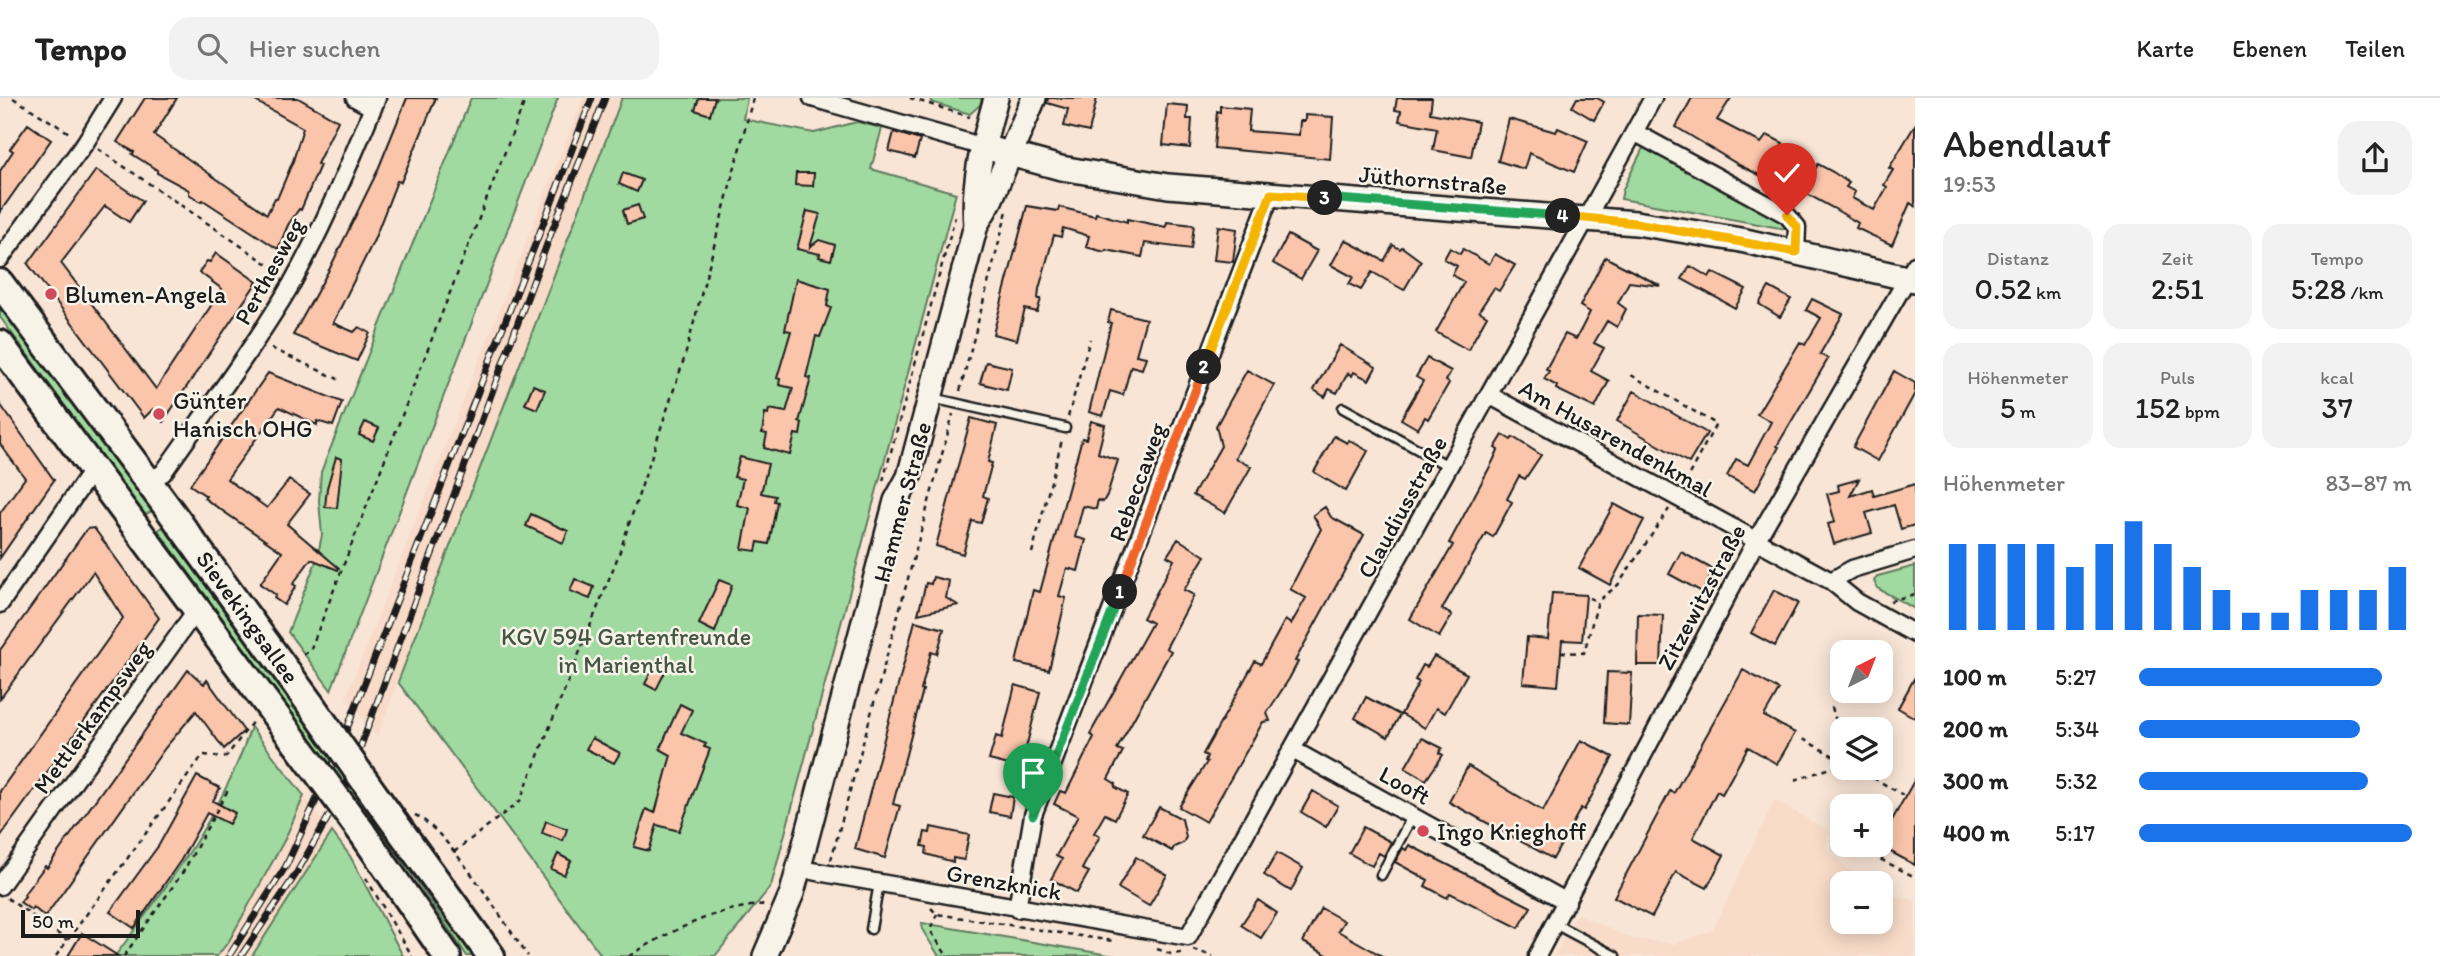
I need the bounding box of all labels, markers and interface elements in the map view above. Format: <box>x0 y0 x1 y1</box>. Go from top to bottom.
search box <box>169 17 659 80</box>
text: Tempo <box>35 29 127 68</box>
icon: search <box>193 29 231 67</box>
text: Hier suchen <box>249 32 380 64</box>
text: Karte <box>2136 34 2194 63</box>
text: Ebenen <box>2232 34 2307 63</box>
text: Teilen <box>2345 34 2405 63</box>
text: Abendlauf <box>1943 121 2111 167</box>
button: share <box>2338 121 2412 195</box>
pin <box>1757 143 1817 215</box>
icon: check <box>1768 154 1806 192</box>
street label: Jüthornstraße <box>1358 159 1508 201</box>
text: 19:53 <box>1943 170 1996 198</box>
pin: 3 <box>1308 180 1342 216</box>
text: 3 <box>1319 186 1330 209</box>
pin: 4 <box>1546 198 1580 234</box>
text: 4 <box>1557 204 1568 227</box>
street label: Perthesweg <box>228 212 311 330</box>
text: Distanz <box>1987 247 2049 270</box>
text: Zeit <box>2162 247 2193 270</box>
text: Tempo <box>2311 247 2364 270</box>
text: 0.52 <box>1974 270 2032 307</box>
text: 2:51 <box>2151 270 2204 307</box>
text: 5:28 <box>2291 270 2346 307</box>
place label: Blumen-Angela <box>65 280 227 309</box>
text: km <box>2032 281 2061 304</box>
text: /km <box>2346 281 2384 304</box>
marker: Blumen-Angela <box>43 286 59 302</box>
pin: 2 <box>1186 350 1222 384</box>
text: 2 <box>1199 355 1209 378</box>
text: Höhenmeter <box>1967 366 2068 389</box>
text: Puls <box>2160 366 2195 389</box>
text: kcal <box>2320 366 2354 389</box>
street label: Am Husarendenkmal <box>1514 373 1718 503</box>
place label: Günter Hanisch OHG <box>173 386 313 443</box>
text: 5 <box>2000 389 2016 426</box>
text: 152 <box>2135 389 2180 426</box>
text: 37 <box>2322 389 2353 426</box>
text: m <box>2016 400 2036 423</box>
text: bpm <box>2180 400 2220 423</box>
marker: Günter Hanisch OHG <box>151 406 167 422</box>
street label: Hammer Straße <box>867 418 937 586</box>
street label: Rebeccaweg <box>1102 418 1172 545</box>
street label: Claudiusstraße <box>1351 431 1453 583</box>
text: Höhenmeter <box>1943 469 2065 497</box>
text: 83–87 m <box>2325 469 2412 497</box>
street label: Zitzewitzstraße <box>1650 519 1752 675</box>
street label: Sievekingsallee <box>190 545 306 689</box>
pin: 1 <box>1102 574 1138 610</box>
text: 1 <box>1115 580 1124 603</box>
park label: KGV 594 Gartenfreunde in Marienthal <box>501 622 751 679</box>
street label: Mettlerkampsweg <box>27 634 158 799</box>
north arrow <box>1830 640 1894 704</box>
map controls <box>1830 640 1893 934</box>
text: 100 m <box>1943 663 2007 691</box>
text: 5:27 <box>2055 663 2096 691</box>
text: 200 m <box>1943 715 2008 743</box>
text: 5:34 <box>2055 715 2099 743</box>
button: layers <box>1830 717 1893 780</box>
pin <box>1003 743 1063 815</box>
icon: arrive <box>1014 754 1052 792</box>
street label: Looft <box>1374 759 1436 811</box>
text: 300 m <box>1943 767 2008 795</box>
text: 5:32 <box>2055 767 2097 795</box>
button: + <box>1830 794 1893 857</box>
place label: Ingo Krieghoff <box>1437 817 1587 846</box>
text: 400 m <box>1943 819 2010 847</box>
text: 5:17 <box>2055 819 2095 847</box>
marker: Ingo Krieghoff <box>1415 823 1431 839</box>
street label: Grenzknick <box>944 858 1064 906</box>
button: − <box>1830 871 1893 934</box>
scale bar <box>21 907 140 939</box>
text: 50 m <box>32 910 74 933</box>

